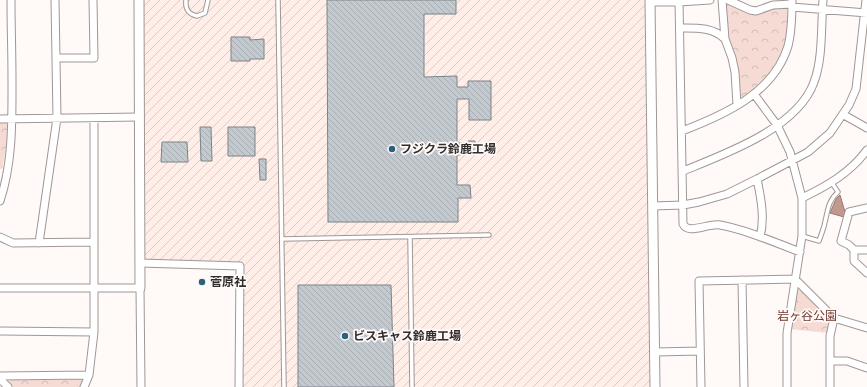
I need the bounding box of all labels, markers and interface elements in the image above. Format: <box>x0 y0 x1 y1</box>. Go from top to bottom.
place label: フジクラ鈴鹿工場 <box>400 142 496 156</box>
marker: フジクラ鈴鹿工場 <box>387 144 397 154</box>
place label: 菅原社 <box>210 275 246 289</box>
marker: 菅原社 <box>197 277 207 287</box>
park label: 岩ヶ谷公園 <box>777 309 837 323</box>
place label: ビスキャス鈴鹿工場 <box>353 329 461 343</box>
marker: ビスキャス鈴鹿工場 <box>340 331 350 341</box>

